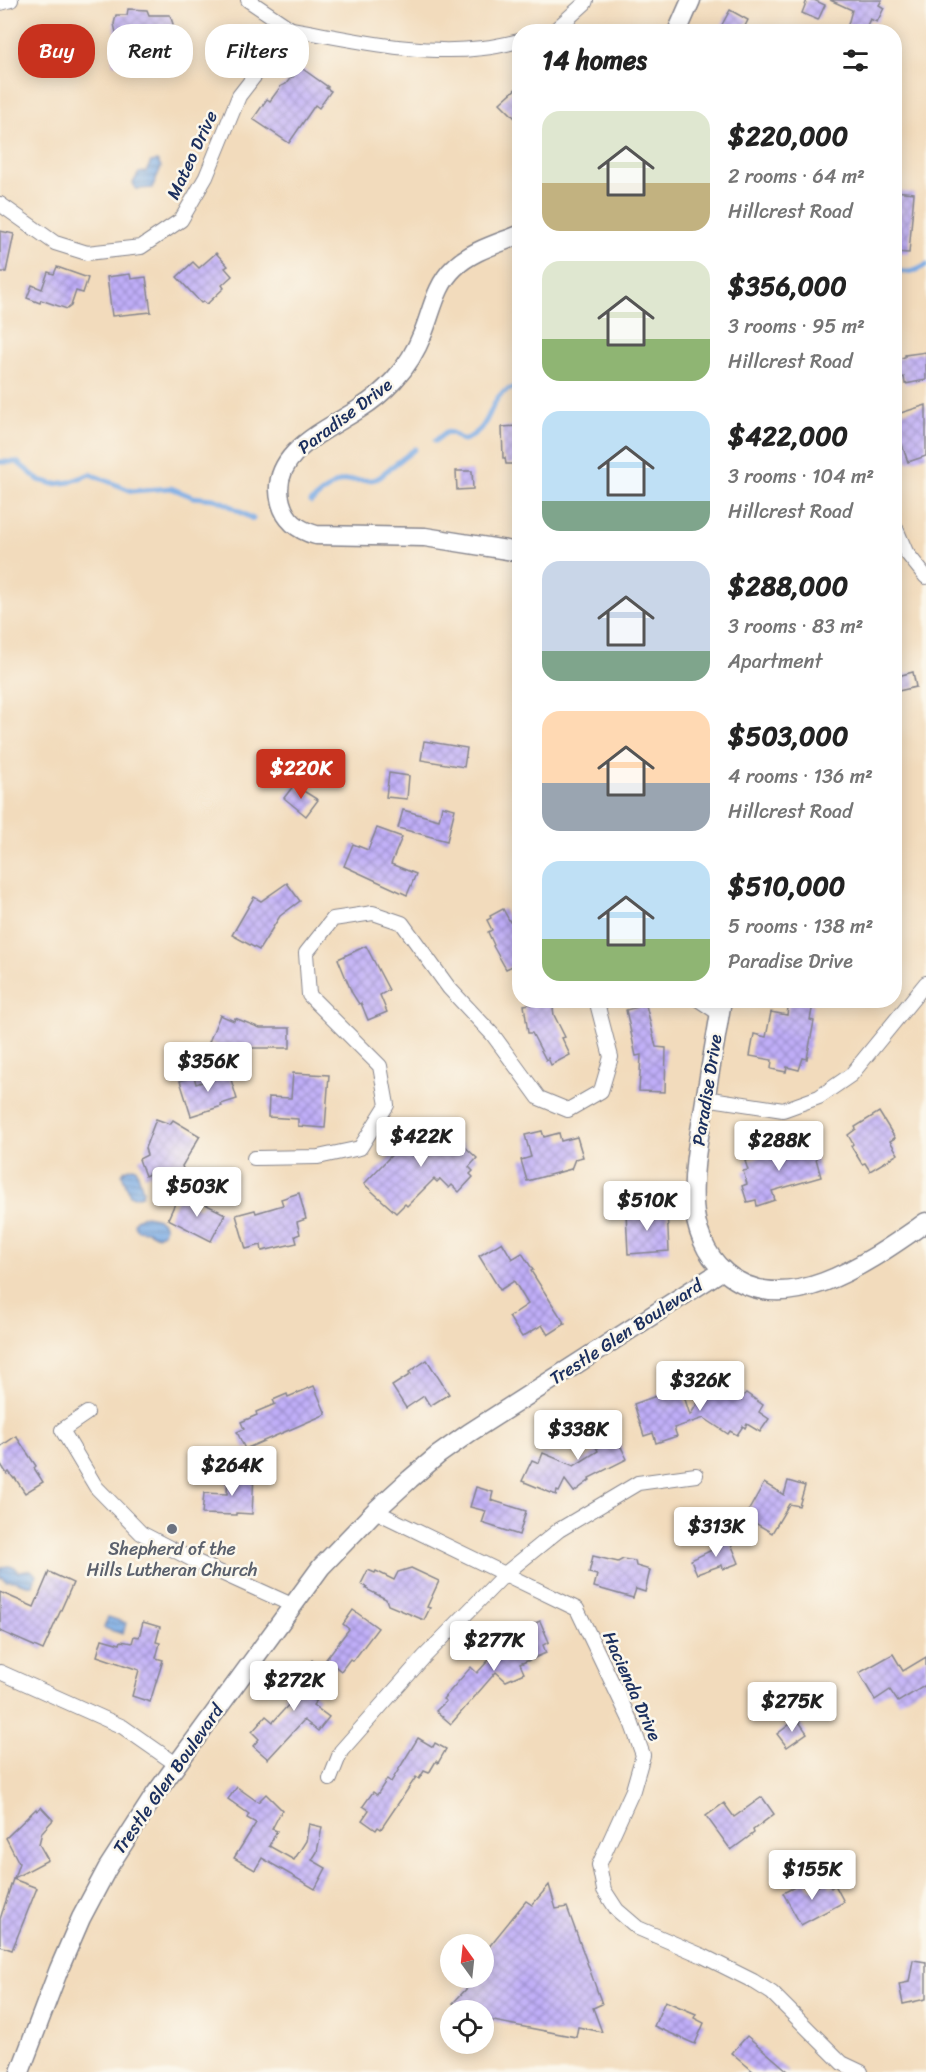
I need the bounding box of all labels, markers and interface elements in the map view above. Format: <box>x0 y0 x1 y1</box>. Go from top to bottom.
chip: Buy <box>18 24 95 78</box>
chip: Rent <box>107 24 193 78</box>
chip: Filters <box>205 24 309 78</box>
text: 14 homes <box>542 37 647 83</box>
icon: filters <box>839 44 872 77</box>
street label: Mateo Drive <box>157 105 227 205</box>
text: $220,000 <box>728 113 848 159</box>
icon: home <box>590 135 662 207</box>
text: 2 rooms · 64 m² <box>728 159 865 194</box>
text: Hillcrest Road <box>728 194 853 229</box>
text: $356,000 <box>728 263 847 309</box>
icon: home <box>590 285 662 357</box>
text: 3 rooms · 95 m² <box>728 309 865 344</box>
text: Hillcrest Road <box>728 344 853 379</box>
street label: Paradise Drive <box>291 369 400 463</box>
text: $422,000 <box>728 413 848 459</box>
icon: home <box>590 435 662 507</box>
text: 3 rooms · 104 m² <box>728 459 874 494</box>
text: Hillcrest Road <box>728 494 853 529</box>
text: $288,000 <box>728 563 848 609</box>
icon: home <box>590 585 662 657</box>
text: 3 rooms · 83 m² <box>728 609 863 644</box>
text: Apartment <box>728 644 822 679</box>
text: $503,000 <box>728 713 848 759</box>
icon: home <box>590 735 662 807</box>
pin: $220K <box>259 749 343 800</box>
text: $220K <box>270 751 332 786</box>
text: 4 rooms · 136 m² <box>728 759 873 794</box>
text: Hillcrest Road <box>728 794 853 829</box>
text: $510,000 <box>728 863 845 909</box>
icon: home <box>590 885 662 957</box>
text: 5 rooms · 138 m² <box>728 909 873 944</box>
text: Paradise Drive <box>728 944 853 979</box>
street label: Paradise Drive <box>682 1032 732 1148</box>
pin: $356K <box>166 1042 250 1093</box>
text: $356K <box>178 1044 238 1079</box>
pin: $422K <box>379 1117 463 1168</box>
text: $422K <box>390 1119 452 1154</box>
pin: $288K <box>737 1121 821 1172</box>
text: $288K <box>748 1123 810 1158</box>
pin: $503K <box>155 1167 239 1218</box>
text: $503K <box>166 1169 228 1204</box>
pin: $510K <box>605 1181 689 1232</box>
text: $510K <box>617 1183 677 1218</box>
street label: Trestle Glen Boulevard <box>543 1269 710 1394</box>
pin: $326K <box>658 1361 742 1412</box>
text: $326K <box>670 1363 730 1398</box>
pin: $338K <box>536 1410 620 1461</box>
text: $338K <box>548 1412 608 1447</box>
pin: $264K <box>190 1446 274 1497</box>
text: $264K <box>201 1448 263 1483</box>
pin: $313K <box>674 1507 758 1558</box>
text: $313K <box>688 1509 744 1544</box>
marker: Shepherd of the Hills Lutheran Church <box>165 1522 179 1536</box>
place label: Shepherd of the Hills Lutheran Church <box>87 1533 257 1586</box>
pin: $277K <box>452 1621 536 1672</box>
text: $277K <box>464 1623 524 1658</box>
street label: Hacienda Drive <box>593 1626 671 1746</box>
pin: $272K <box>252 1661 336 1712</box>
text: $272K <box>264 1663 324 1698</box>
pin: $275K <box>750 1682 834 1733</box>
text: $275K <box>762 1684 822 1719</box>
street label: Trestle Glen Boulevard <box>104 1696 233 1861</box>
pin: $155K <box>770 1850 854 1901</box>
text: $155K <box>783 1852 841 1887</box>
north arrow <box>440 1934 494 1988</box>
map controls <box>440 1934 494 2054</box>
button: locate <box>440 2000 494 2054</box>

